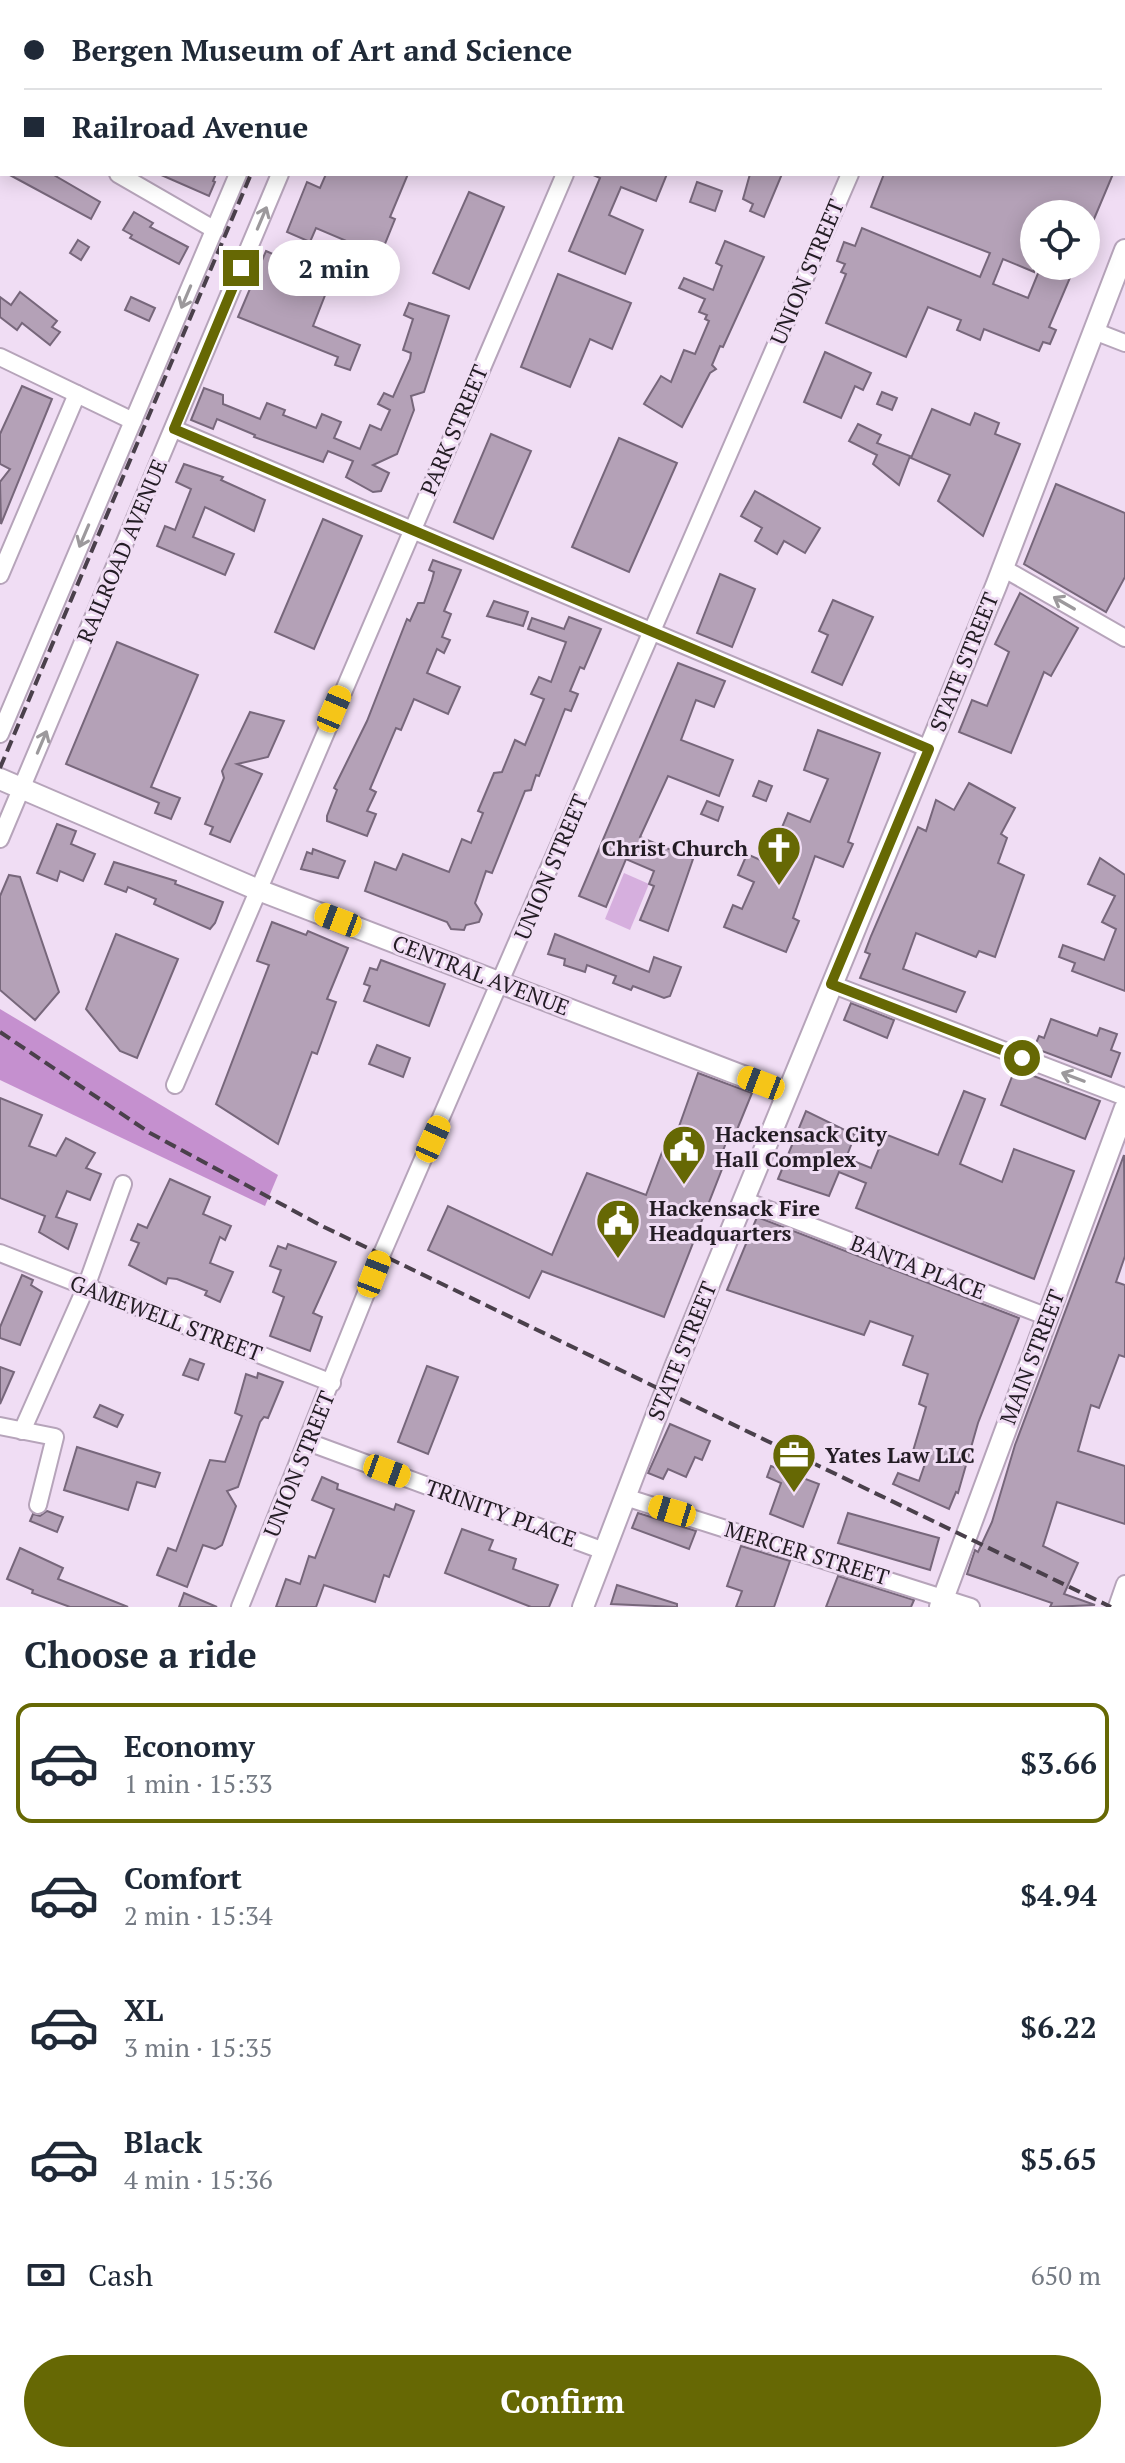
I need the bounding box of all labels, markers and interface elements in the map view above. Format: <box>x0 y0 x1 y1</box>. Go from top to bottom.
text: Bergen Museum of Art and Science <box>72 30 572 70</box>
text: Railroad Avenue <box>72 107 308 147</box>
street label: UNION STREET <box>763 194 850 349</box>
map controls <box>1020 200 1100 280</box>
button: locate <box>1020 200 1100 280</box>
one-way arrow <box>256 206 270 231</box>
callout: 2 min <box>269 240 401 296</box>
route end <box>223 250 259 286</box>
text: 2 min <box>298 251 370 285</box>
one-way arrow <box>177 284 192 309</box>
street label: PARK STREET <box>413 360 494 499</box>
street label: RAILROAD AVENUE <box>70 454 173 647</box>
one-way arrow <box>76 524 91 548</box>
street label: STATE STREET <box>923 588 1005 736</box>
one-way arrow <box>1053 595 1076 611</box>
car <box>314 682 354 736</box>
one-way arrow <box>36 730 51 754</box>
street label: UNION STREET <box>507 789 594 944</box>
church icon: Christ Church <box>755 824 803 887</box>
place label: Christ Church <box>602 833 748 862</box>
car <box>311 900 365 940</box>
street label: CENTRAL AVENUE <box>389 927 574 1022</box>
route start <box>1004 1040 1040 1076</box>
car <box>734 1063 788 1103</box>
one-way arrow <box>1062 1069 1086 1083</box>
car <box>412 1112 454 1166</box>
place label: Hackensack City Hall Complex <box>715 1119 887 1173</box>
public building icon: Hackensack City Hall Complex <box>660 1123 708 1186</box>
place label: Hackensack Fire Headquarters <box>649 1193 820 1247</box>
public building icon: Hackensack Fire Headquarters <box>594 1197 642 1260</box>
street label: BANTA PLACE <box>846 1227 990 1306</box>
car <box>354 1247 394 1301</box>
street label: GAMEWELL STREET <box>66 1268 267 1368</box>
street label: STATE STREET <box>641 1277 723 1425</box>
street label: MAIN STREET <box>993 1285 1071 1428</box>
street label: UNION STREET <box>256 1386 341 1541</box>
office icon: Yates Law LLC <box>770 1431 818 1494</box>
place label: Yates Law LLC <box>825 1440 975 1469</box>
car <box>360 1452 414 1490</box>
street label: TRINITY PLACE <box>422 1472 581 1553</box>
car <box>646 1493 698 1529</box>
street label: MERCER STREET <box>722 1514 893 1591</box>
text: Choose a ride <box>24 1631 257 1678</box>
text: Economy <box>124 1726 255 1766</box>
icon: car <box>28 1727 100 1799</box>
text: $3.66 <box>1020 1743 1097 1783</box>
text: 1 min · 15:33 <box>124 1766 273 1800</box>
text: Comfort <box>124 1858 242 1898</box>
icon: car <box>28 1859 100 1931</box>
text: $4.94 <box>1020 1875 1097 1915</box>
text: 2 min · 15:34 <box>124 1898 273 1932</box>
text: XL <box>124 1990 163 2030</box>
icon: car <box>28 1991 100 2063</box>
text: $6.22 <box>1020 2007 1097 2047</box>
text: 3 min · 15:35 <box>124 2030 273 2064</box>
text: Black <box>124 2122 202 2162</box>
icon: car <box>28 2123 100 2195</box>
text: $5.65 <box>1020 2139 1097 2179</box>
text: 4 min · 15:36 <box>124 2162 273 2196</box>
icon: cash <box>24 2253 68 2297</box>
text: Cash <box>88 2255 153 2295</box>
text: 650 m <box>1031 2258 1101 2292</box>
button: Confirm <box>24 2355 1101 2447</box>

